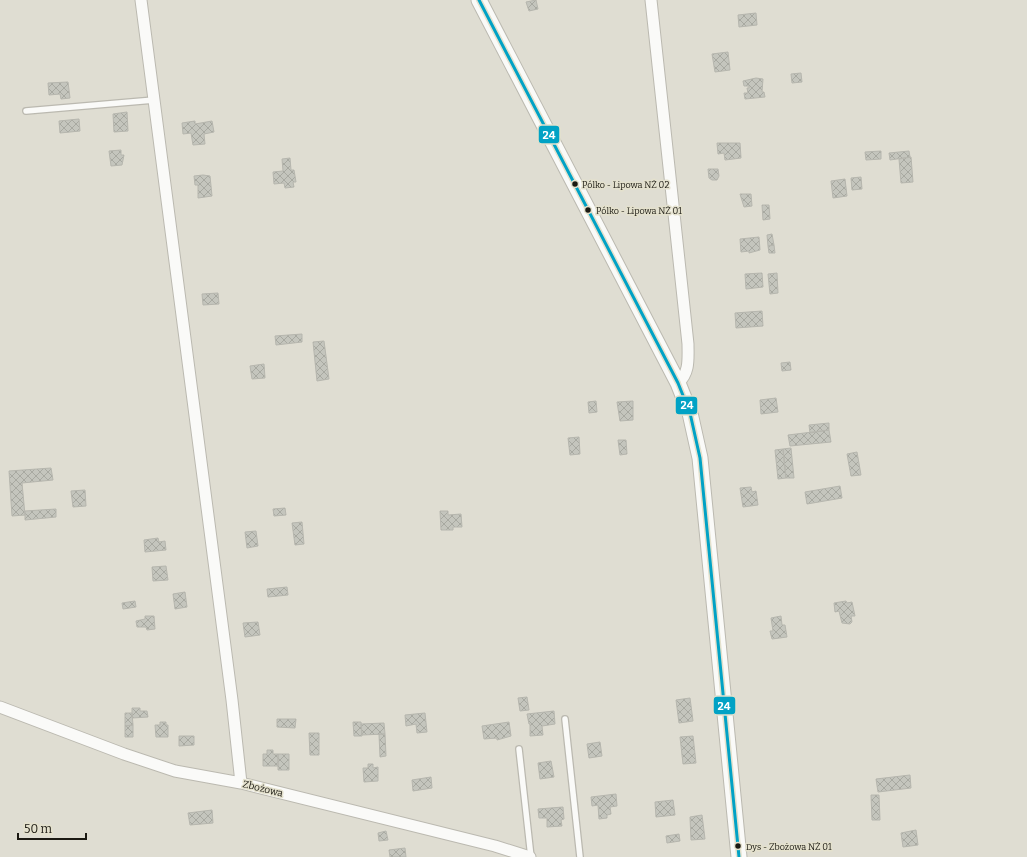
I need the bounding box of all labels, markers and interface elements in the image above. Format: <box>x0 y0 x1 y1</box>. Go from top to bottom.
line badge: 24 <box>538 125 560 144</box>
text: 24 <box>543 129 556 142</box>
marker: Pólko - Lipowa NŻ 02 <box>570 179 580 189</box>
place label: Pólko - Lipowa NŻ 02 <box>582 180 669 190</box>
marker: Pólko - Lipowa NŻ 01 <box>583 205 593 215</box>
place label: Pólko - Lipowa NŻ 01 <box>596 206 682 216</box>
line badge: 24 <box>675 396 698 415</box>
text: 24 <box>681 399 694 412</box>
line badge: 24 <box>713 696 736 715</box>
text: 24 <box>718 700 731 713</box>
street label: Zbożowa <box>241 778 285 800</box>
scale bar <box>18 815 86 841</box>
text: 50 m <box>24 822 53 836</box>
marker: Dys - Zbożowa NŻ 01 <box>733 841 743 851</box>
place label: Dys - Zbożowa NŻ 01 <box>746 842 832 852</box>

